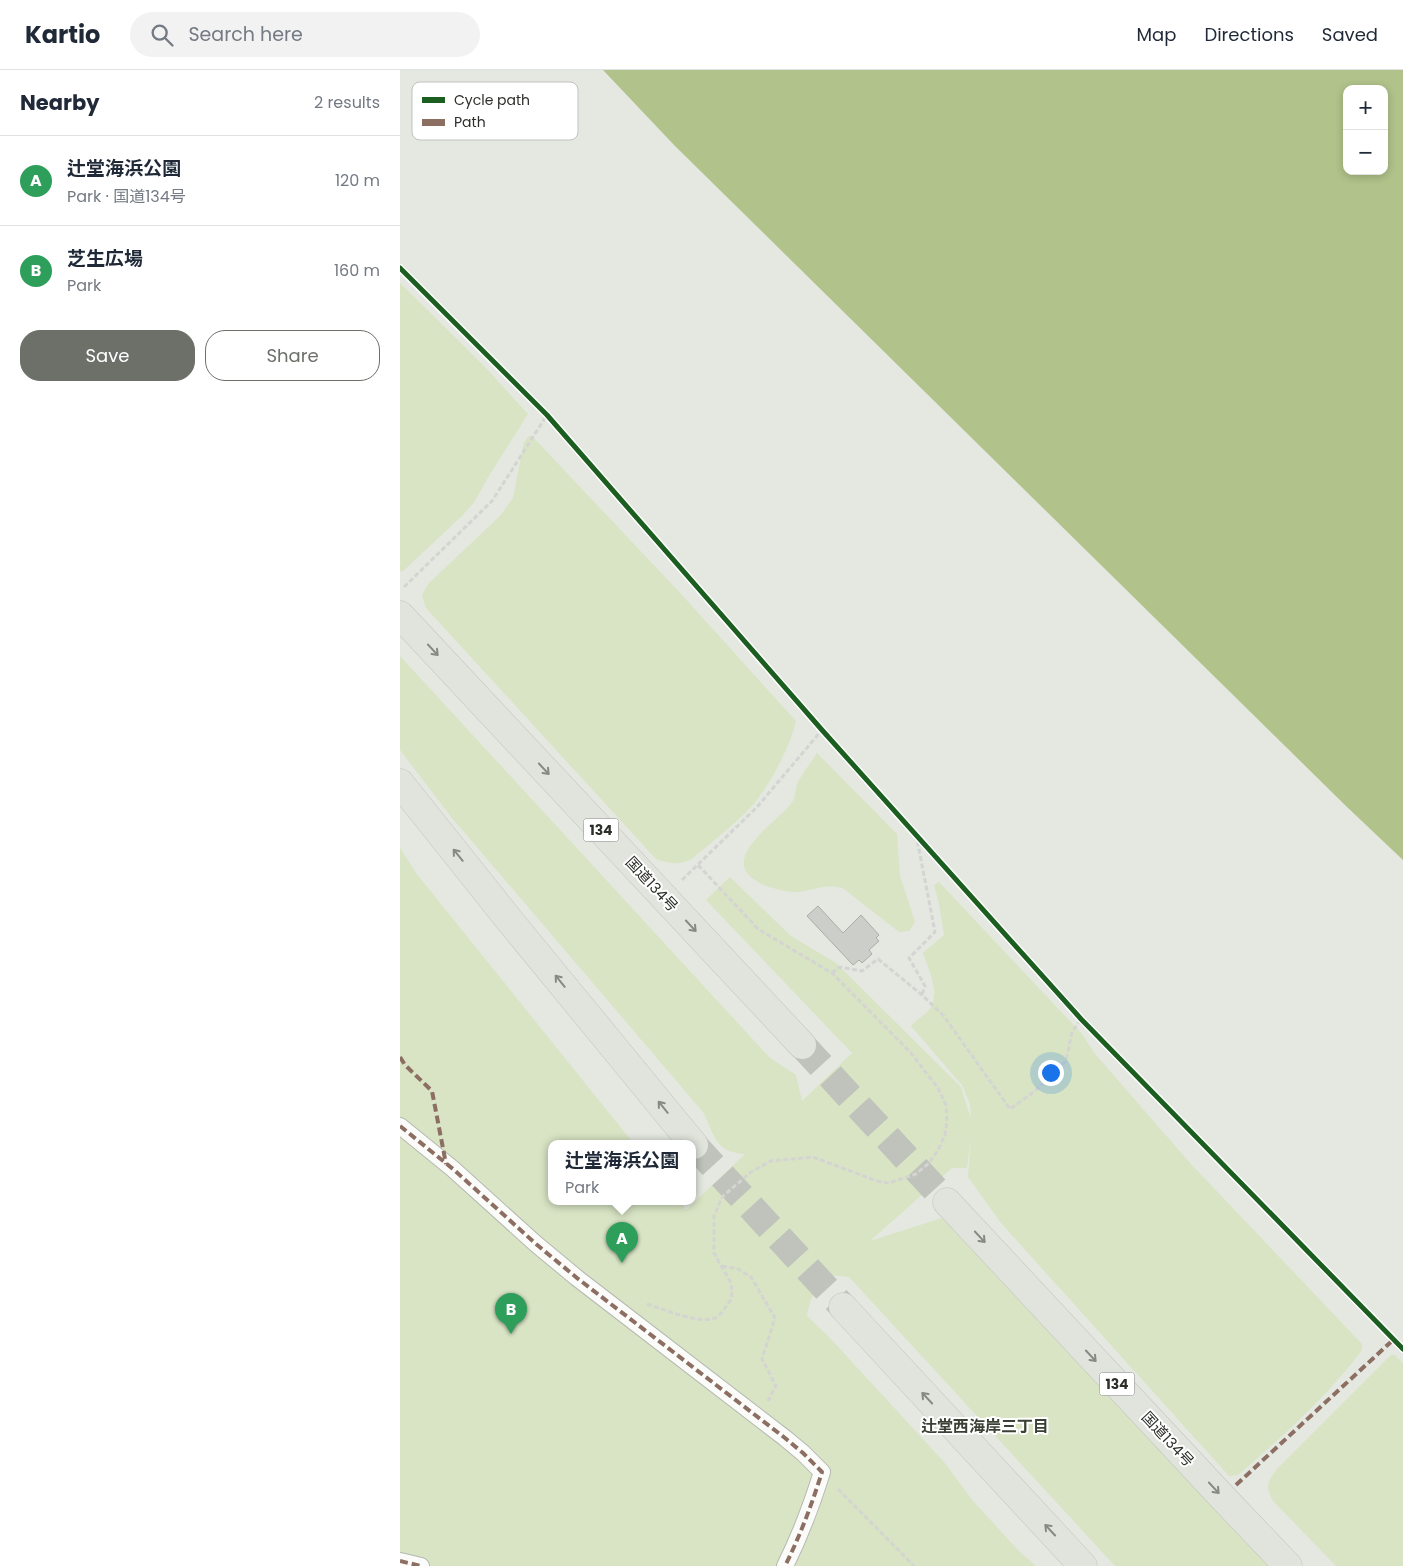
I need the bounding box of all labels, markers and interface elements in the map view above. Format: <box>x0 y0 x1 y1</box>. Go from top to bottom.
search box <box>130 12 480 57</box>
text: Kartio <box>25 18 100 51</box>
icon: search <box>148 21 176 49</box>
text: Search here <box>188 21 303 48</box>
text: Map <box>1137 22 1176 47</box>
text: Directions <box>1204 22 1294 47</box>
text: Saved <box>1322 22 1378 47</box>
legend <box>412 82 578 140</box>
map controls <box>1343 85 1388 175</box>
button: + <box>1343 85 1388 130</box>
text: Nearby <box>20 88 100 117</box>
text: Cycle path <box>454 90 530 110</box>
text: 2 results <box>314 91 380 114</box>
text: Path <box>454 112 486 132</box>
button: − <box>1343 130 1388 175</box>
text: 辻堂海浜公園 <box>67 155 181 182</box>
text: A <box>30 169 42 192</box>
text: 120 m <box>335 169 380 192</box>
text: Park · 国道134号 <box>67 185 186 208</box>
text: 芝生広場 <box>67 245 143 272</box>
text: B <box>31 259 41 282</box>
text: 160 m <box>334 259 380 282</box>
text: Park <box>67 274 101 297</box>
button: Save <box>20 330 195 381</box>
button: Share <box>205 330 380 381</box>
one-way arrow <box>427 644 439 657</box>
one-way arrow <box>538 763 550 775</box>
road number: 134 <box>584 818 618 842</box>
one-way arrow <box>452 849 463 862</box>
street label: 国道134号 <box>621 852 683 916</box>
one-way arrow <box>685 920 697 933</box>
one-way arrow <box>554 975 565 988</box>
your location <box>1038 1060 1064 1086</box>
one-way arrow <box>658 1101 669 1114</box>
popup <box>548 1140 696 1205</box>
text: 辻堂海浜公園 <box>565 1147 679 1174</box>
text: Park <box>565 1176 599 1199</box>
pin: A <box>606 1222 638 1263</box>
one-way arrow <box>975 1231 986 1244</box>
pin: B <box>495 1293 527 1334</box>
one-way arrow <box>1085 1350 1097 1363</box>
road number: 134 <box>1100 1372 1134 1396</box>
one-way arrow <box>921 1392 933 1405</box>
street label: 国道134号 <box>1137 1407 1199 1471</box>
district label: 辻堂西海岸三丁目 <box>921 1415 1049 1438</box>
one-way arrow <box>1208 1482 1220 1495</box>
one-way arrow <box>1044 1524 1056 1537</box>

